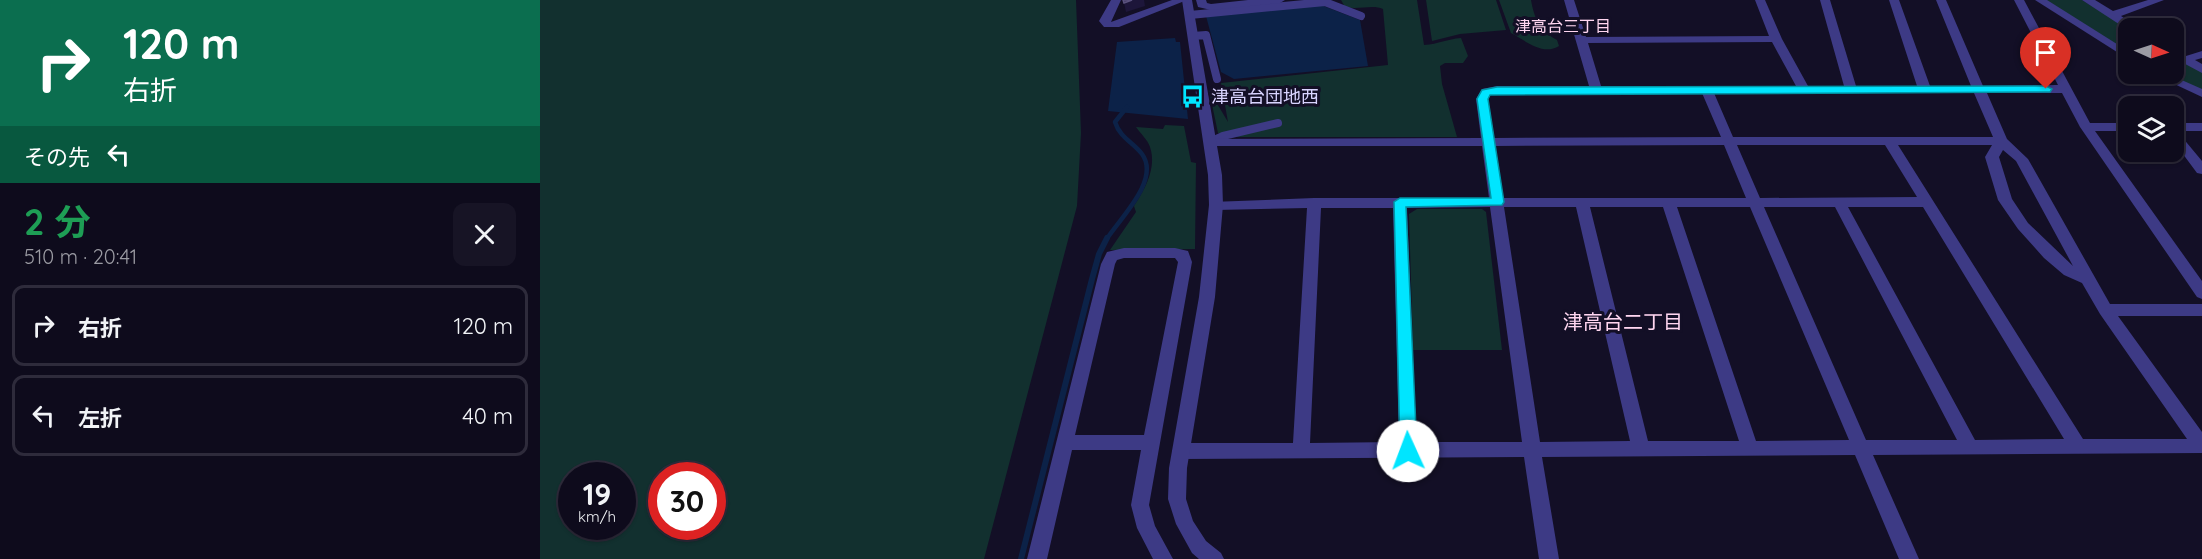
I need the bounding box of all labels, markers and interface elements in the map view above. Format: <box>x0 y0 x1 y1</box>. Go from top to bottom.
district label: 津高台三丁目 <box>1515 16 1611 36</box>
text: 120 m <box>123 17 240 70</box>
north arrow <box>2118 18 2184 84</box>
map controls <box>2118 18 2184 162</box>
icon: right <box>24 24 102 102</box>
pin <box>2020 27 2071 89</box>
icon: arrive <box>2029 36 2062 69</box>
text: 右折 <box>123 73 177 107</box>
bus stop icon: 津高台団地西 <box>1180 83 1206 109</box>
place label: 津高台団地西 <box>1211 85 1319 108</box>
button: layers <box>2118 96 2184 162</box>
icon: left <box>102 138 135 171</box>
text: その先 <box>24 143 90 171</box>
text: 2 分 <box>24 199 91 244</box>
button: close <box>453 203 516 266</box>
text: 510 m · 20:41 <box>24 244 137 269</box>
icon: right <box>27 309 60 342</box>
district label: 津高台二丁目 <box>1563 309 1683 334</box>
text: 120 m <box>454 312 513 340</box>
text: 右折 <box>78 314 122 342</box>
icon: left <box>27 399 60 432</box>
text: 40 m <box>462 402 513 430</box>
text: 左折 <box>78 404 122 432</box>
position arrow <box>1376 419 1440 483</box>
speed limit sign: 30 <box>648 462 726 540</box>
text: 19 <box>583 475 611 513</box>
text: km/h <box>578 507 616 526</box>

